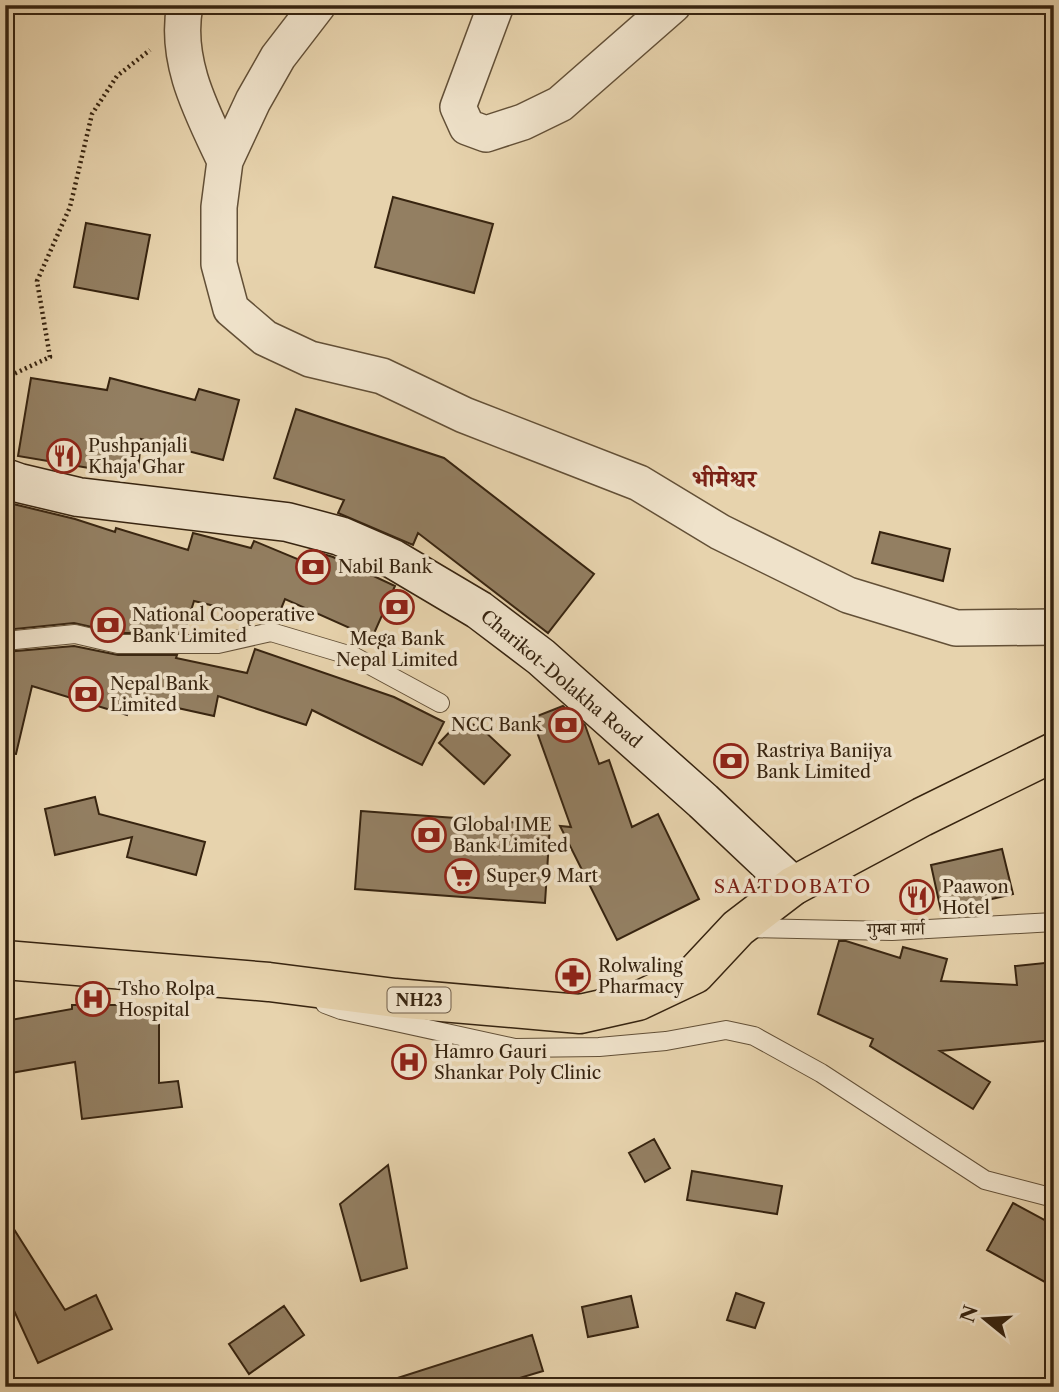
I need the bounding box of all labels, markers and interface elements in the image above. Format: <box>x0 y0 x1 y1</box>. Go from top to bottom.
place label: Pushpanjali Khaja Ghar <box>88 435 188 478</box>
restaurant icon: Pushpanjali Khaja Ghar <box>45 437 83 475</box>
district label: भीमेश्वर <box>692 464 758 493</box>
bank icon: Nabil Bank <box>294 548 332 586</box>
place label: Nabil Bank <box>338 556 434 578</box>
bank icon: Mega Bank Nepal Limited <box>378 588 416 626</box>
place label: National Cooperative Bank Limited <box>132 604 315 647</box>
street label: Charikot-Dolakha Road <box>476 605 646 753</box>
bank icon: National Cooperative Bank Limited <box>89 606 127 644</box>
place label: Mega Bank Nepal Limited <box>336 628 458 671</box>
place label: Nepal Bank Limited <box>110 673 211 716</box>
bank icon: Nepal Bank Limited <box>67 675 105 713</box>
bank icon: NCC Bank <box>547 706 585 744</box>
place label: NCC Bank <box>451 714 544 736</box>
place label: Rastriya Banijya Bank Limited <box>756 740 893 783</box>
bank icon: Rastriya Banijya Bank Limited <box>712 742 750 780</box>
place label: Global IME Bank Limited <box>453 814 568 857</box>
bank icon: Global IME Bank Limited <box>410 816 448 854</box>
supermarket icon: Super 9 Mart <box>443 857 481 895</box>
place label: Super 9 Mart <box>486 865 599 887</box>
district label: SAATDOBATO <box>714 875 872 898</box>
place label: Paawon Hotel <box>942 876 1009 919</box>
restaurant icon: Paawon Hotel <box>898 878 936 916</box>
street label: गुम्बा मार्ग <box>866 917 926 941</box>
place label: Rolwaling Pharmacy <box>598 955 685 998</box>
pharmacy icon: Rolwaling Pharmacy <box>554 957 592 995</box>
place label: Tsho Rolpa Hospital <box>118 978 216 1021</box>
hospital icon: Tsho Rolpa Hospital <box>74 980 112 1018</box>
road number: NH23 <box>388 988 450 1012</box>
place label: Hamro Gauri Shankar Poly Clinic <box>434 1041 601 1084</box>
hospital icon: Hamro Gauri Shankar Poly Clinic <box>390 1043 428 1081</box>
north arrow <box>950 1284 1020 1354</box>
text: N <box>956 1302 983 1325</box>

